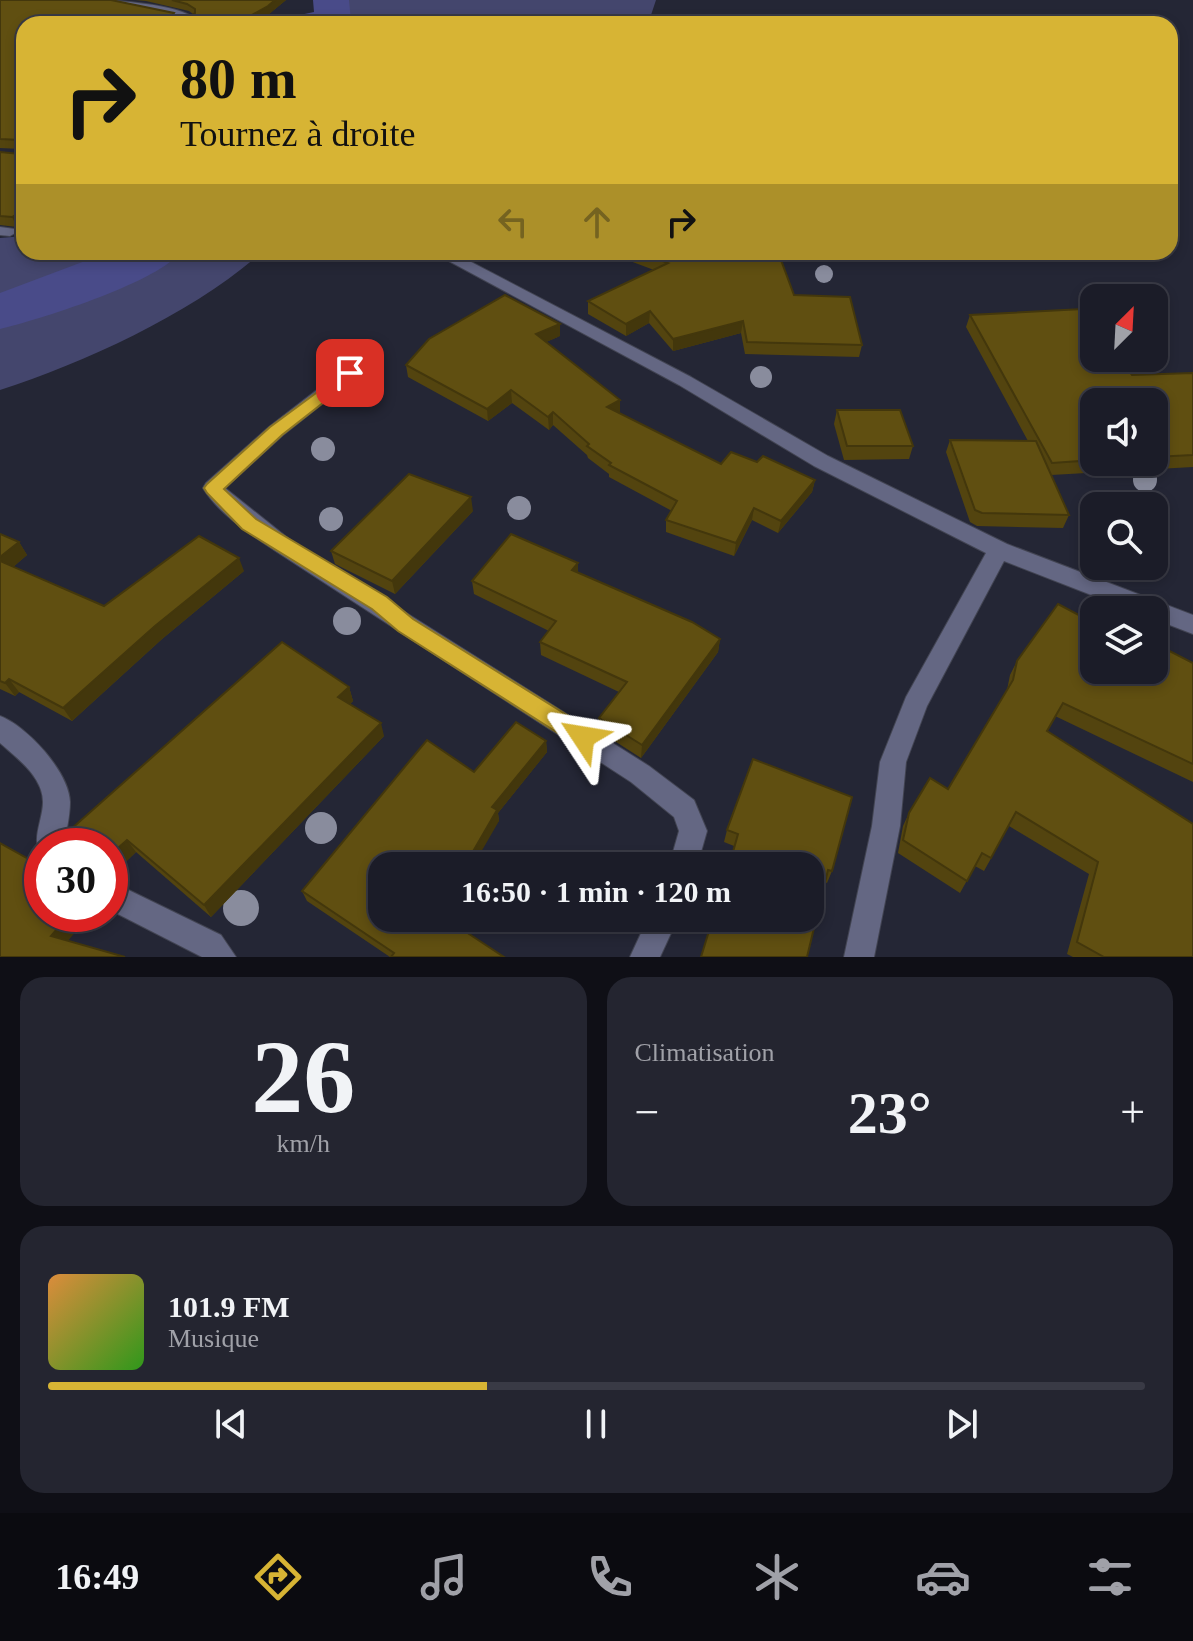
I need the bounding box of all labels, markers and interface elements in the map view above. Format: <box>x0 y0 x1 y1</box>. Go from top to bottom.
icon: right <box>48 48 152 152</box>
text: 80 m <box>180 48 297 110</box>
text: Tournez à droite <box>180 114 415 154</box>
icon: left <box>491 200 535 244</box>
icon: ahead <box>575 200 619 244</box>
icon: right <box>659 200 703 244</box>
north arrow <box>1080 284 1168 372</box>
map controls <box>1080 284 1168 684</box>
pin <box>316 339 384 407</box>
icon: arrive <box>328 351 372 395</box>
button: sound <box>1080 388 1168 476</box>
button: search <box>1080 492 1168 580</box>
button: layers <box>1080 596 1168 684</box>
position arrow <box>541 695 625 779</box>
speed limit sign: 30 <box>24 828 128 932</box>
text: 16:50 · 1 min · 120 m <box>461 875 731 908</box>
text: 26 <box>251 1019 355 1134</box>
text: Climatisation <box>635 1038 775 1067</box>
text: 23° <box>848 1080 932 1146</box>
text: − <box>635 1088 659 1137</box>
text: + <box>1120 1088 1145 1137</box>
text: km/h <box>277 1129 330 1158</box>
text: 101.9 FM <box>168 1290 290 1323</box>
text: Musique <box>168 1324 259 1353</box>
icon: previous <box>209 1402 253 1446</box>
icon: pause <box>574 1402 618 1446</box>
icon: next <box>940 1402 984 1446</box>
icon: directions <box>250 1549 306 1605</box>
icon: music <box>416 1549 472 1605</box>
icon: phone <box>582 1549 638 1605</box>
icon: climate <box>749 1549 805 1605</box>
icon: car <box>915 1549 971 1605</box>
icon: filters <box>1082 1549 1138 1605</box>
text: 16:49 <box>55 1557 139 1597</box>

